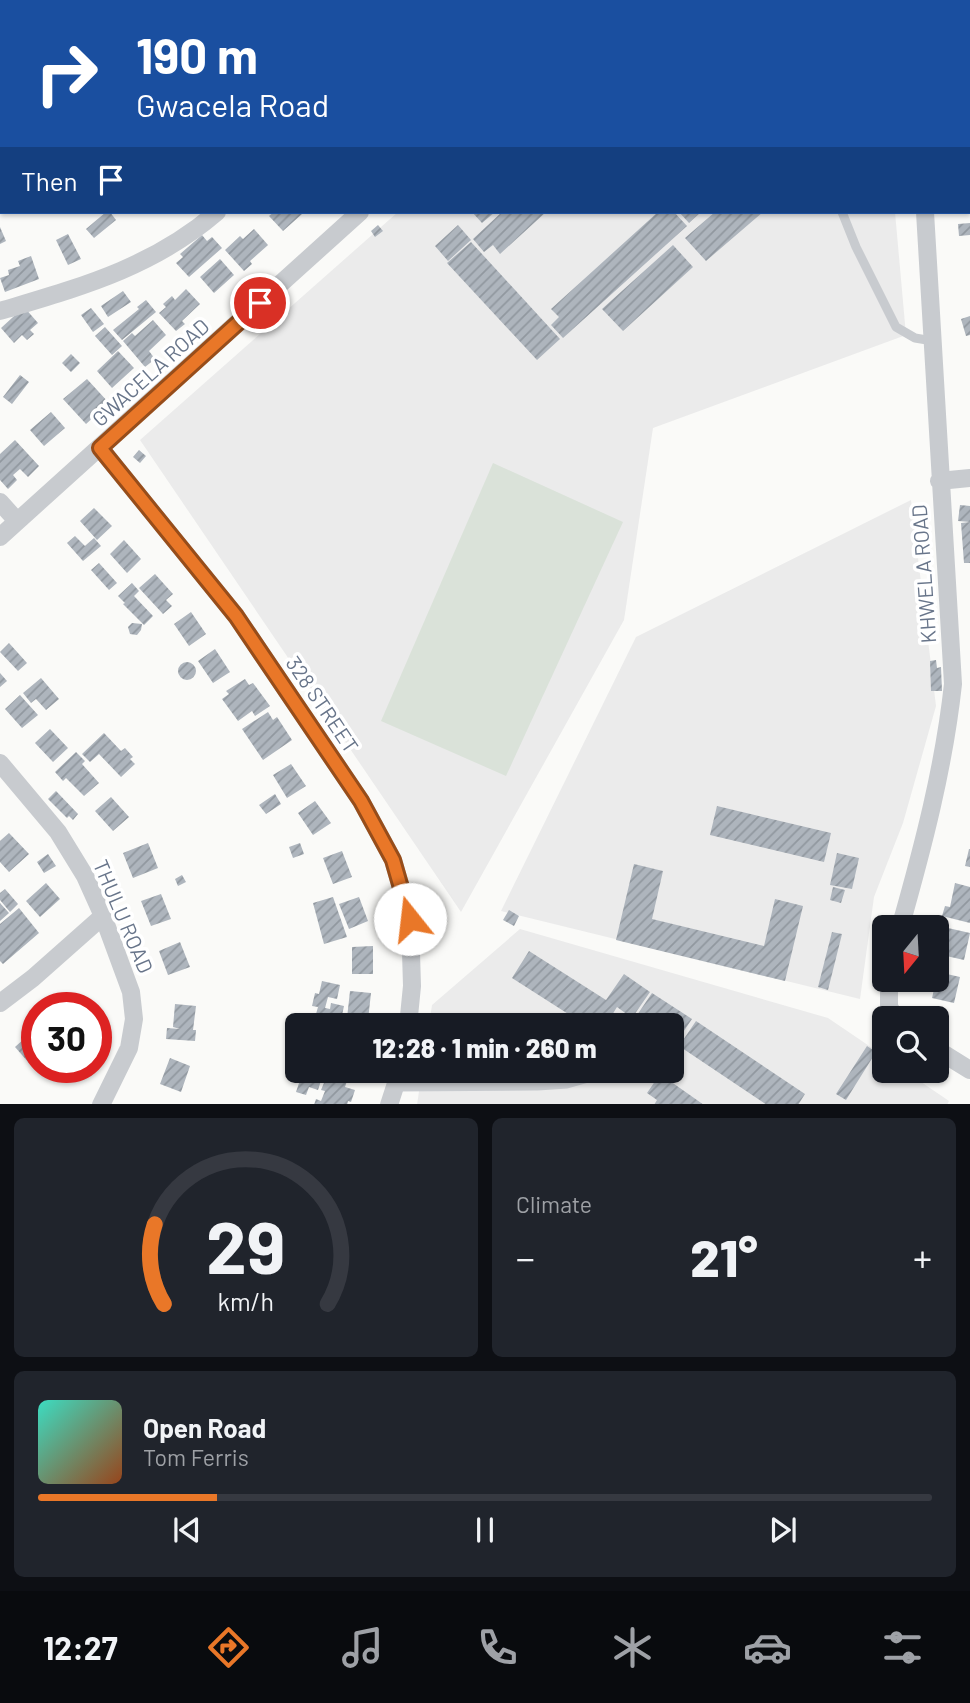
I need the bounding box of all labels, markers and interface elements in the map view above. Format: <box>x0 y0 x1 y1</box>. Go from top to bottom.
text: 190 m <box>136 25 258 84</box>
icon: right <box>21 28 112 119</box>
text: Gwacela Road <box>136 85 329 123</box>
icon: arrive <box>92 161 130 199</box>
text: Then <box>21 165 78 196</box>
pin <box>230 273 290 333</box>
icon: arrive <box>241 284 279 322</box>
street label: GWACELA ROAD <box>86 313 214 431</box>
street label: KHWELA ROAD <box>906 504 940 644</box>
street label: 328 STREET <box>282 651 364 757</box>
street label: THULU ROAD <box>89 856 159 976</box>
position arrow <box>373 882 447 956</box>
north arrow <box>872 915 948 992</box>
map controls <box>872 915 949 1083</box>
speed limit sign: 30 <box>21 992 112 1083</box>
button: search <box>872 1006 949 1083</box>
text: 12:28 · 1 min · 260 m <box>372 1032 597 1063</box>
text: Climate <box>516 1190 592 1218</box>
text: 29 <box>206 1201 286 1289</box>
text: 21° <box>690 1225 758 1287</box>
text: − <box>516 1234 535 1280</box>
text: + <box>913 1234 932 1280</box>
text: km/h <box>218 1285 274 1315</box>
text: Open Road <box>143 1412 266 1443</box>
text: Tom Ferris <box>143 1443 249 1471</box>
icon: previous <box>168 1511 206 1549</box>
icon: pause <box>466 1511 504 1549</box>
icon: next <box>764 1511 802 1549</box>
icon: directions <box>204 1623 253 1672</box>
icon: music <box>338 1623 387 1672</box>
icon: phone <box>473 1623 522 1672</box>
icon: climate <box>608 1623 657 1672</box>
icon: car <box>743 1623 792 1672</box>
icon: filters <box>878 1623 927 1672</box>
text: 12:27 <box>43 1628 118 1666</box>

